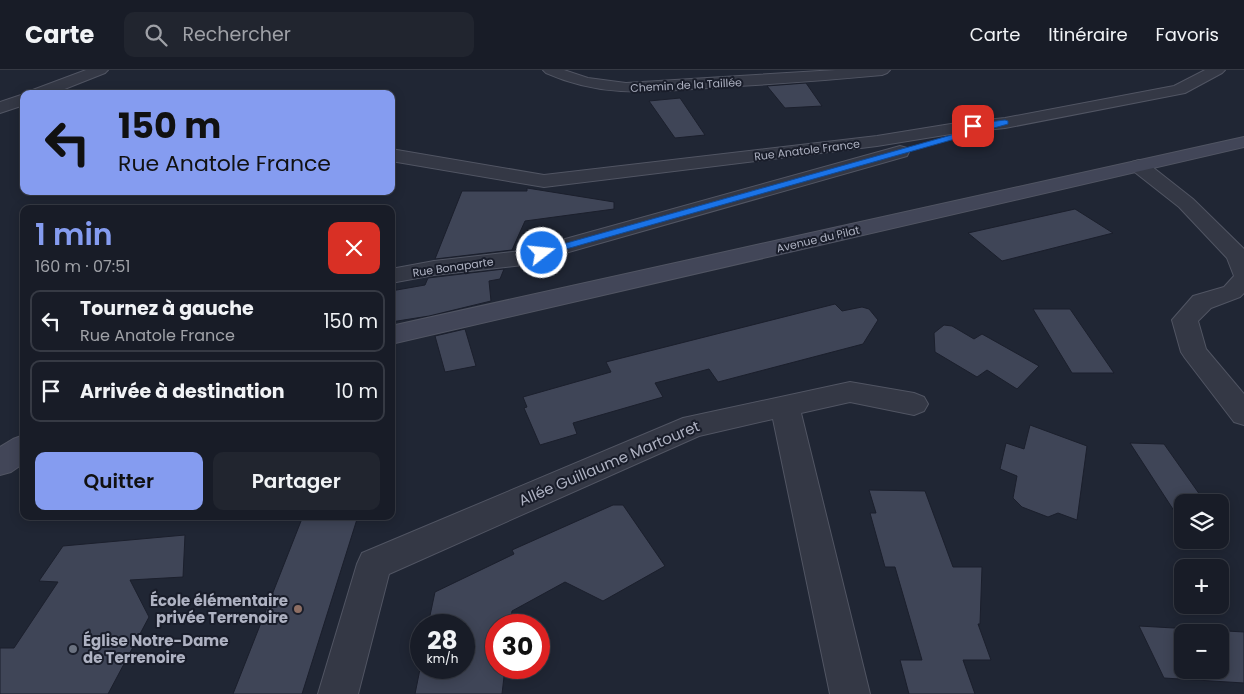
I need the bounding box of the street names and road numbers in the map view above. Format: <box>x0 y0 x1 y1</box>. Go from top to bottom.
street label: Chemin de la Taillée <box>630 74 742 96</box>
street label: Rue Anatole France <box>753 136 861 164</box>
street label: Avenue du Pilat <box>775 222 861 256</box>
street label: Rue Bonaparte <box>412 253 495 281</box>
street label: Allée Guillaume Martouret <box>515 415 703 511</box>

